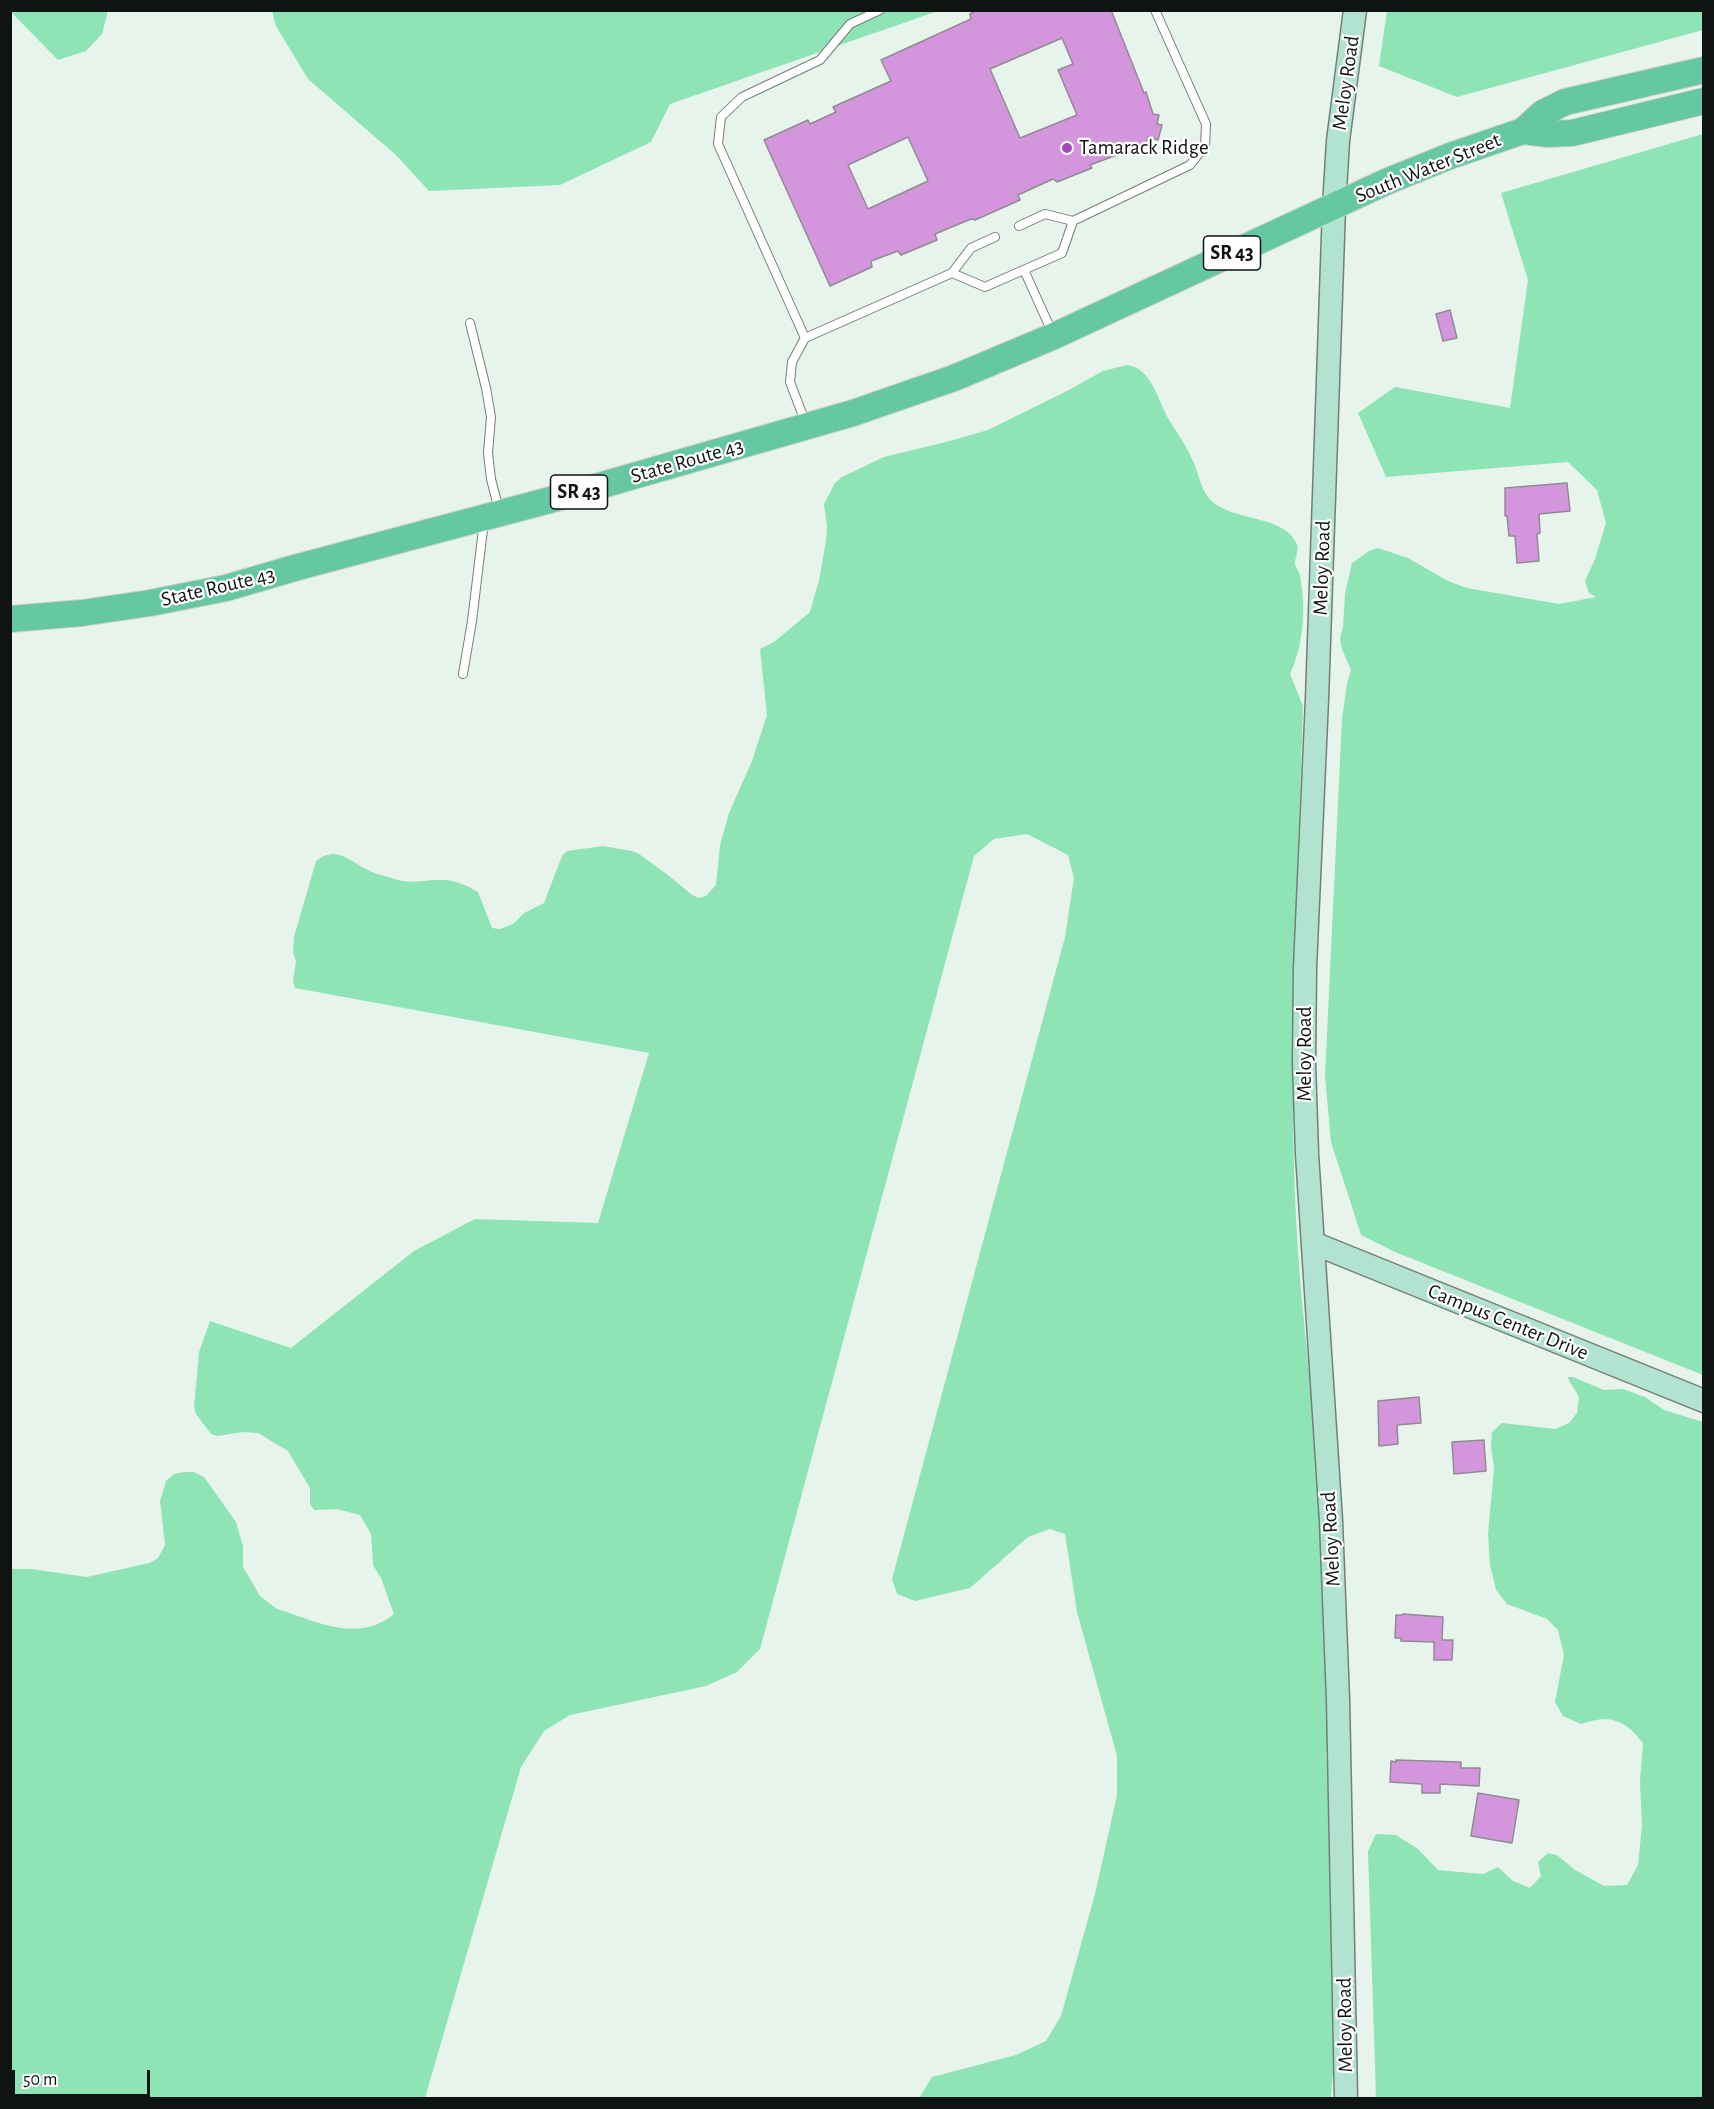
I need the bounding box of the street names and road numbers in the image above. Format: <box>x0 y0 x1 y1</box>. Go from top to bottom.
street label: Meloy Road <box>1327 34 1365 132</box>
street label: South Water Street <box>1352 127 1504 209</box>
road number: SR 43 <box>1204 236 1260 270</box>
street label: State Route 43 <box>628 433 746 489</box>
road number: SR 43 <box>550 475 608 509</box>
street label: Meloy Road <box>1308 520 1336 616</box>
street label: State Route 43 <box>159 562 277 612</box>
street label: Meloy Road <box>1292 1006 1318 1102</box>
street label: Campus Center Drive <box>1424 1278 1592 1366</box>
street label: Meloy Road <box>1316 1491 1346 1587</box>
street label: Meloy Road <box>1332 1977 1358 2073</box>

